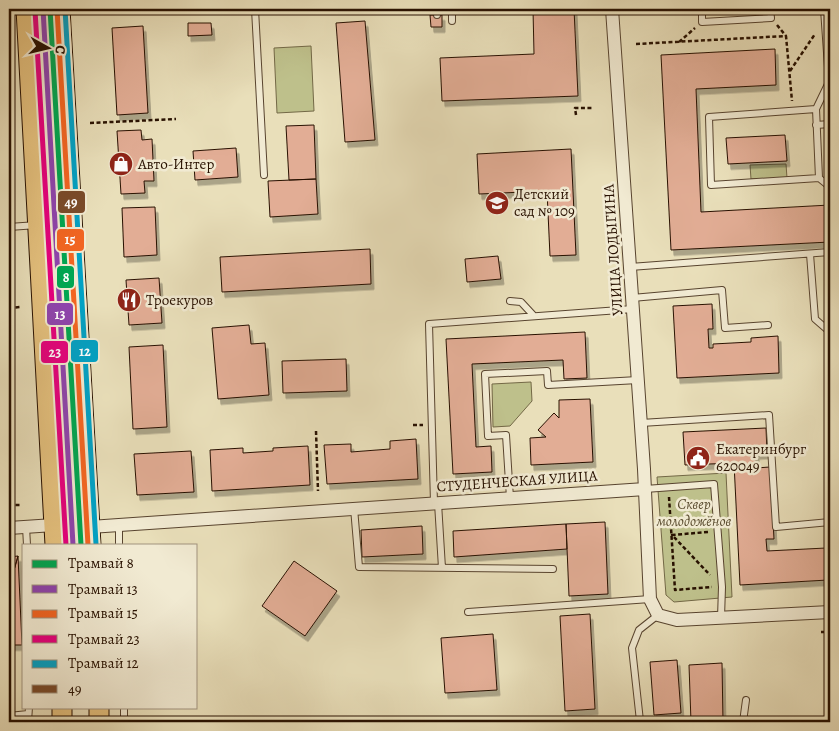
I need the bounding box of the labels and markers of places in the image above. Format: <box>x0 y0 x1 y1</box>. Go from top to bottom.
shop icon: Авто-Интер <box>108 151 134 177</box>
place label: Авто-Интер <box>137 154 214 174</box>
place label: Детский сад № 109 <box>514 184 575 221</box>
school or university icon: Детский сад № 109 <box>484 190 510 216</box>
restaurant icon: Троекуров <box>116 287 142 313</box>
place label: Троекуров <box>146 290 213 310</box>
place label: Екатеринбург 620049 <box>716 439 807 476</box>
public building icon: Екатеринбург 620049 <box>685 445 711 471</box>

